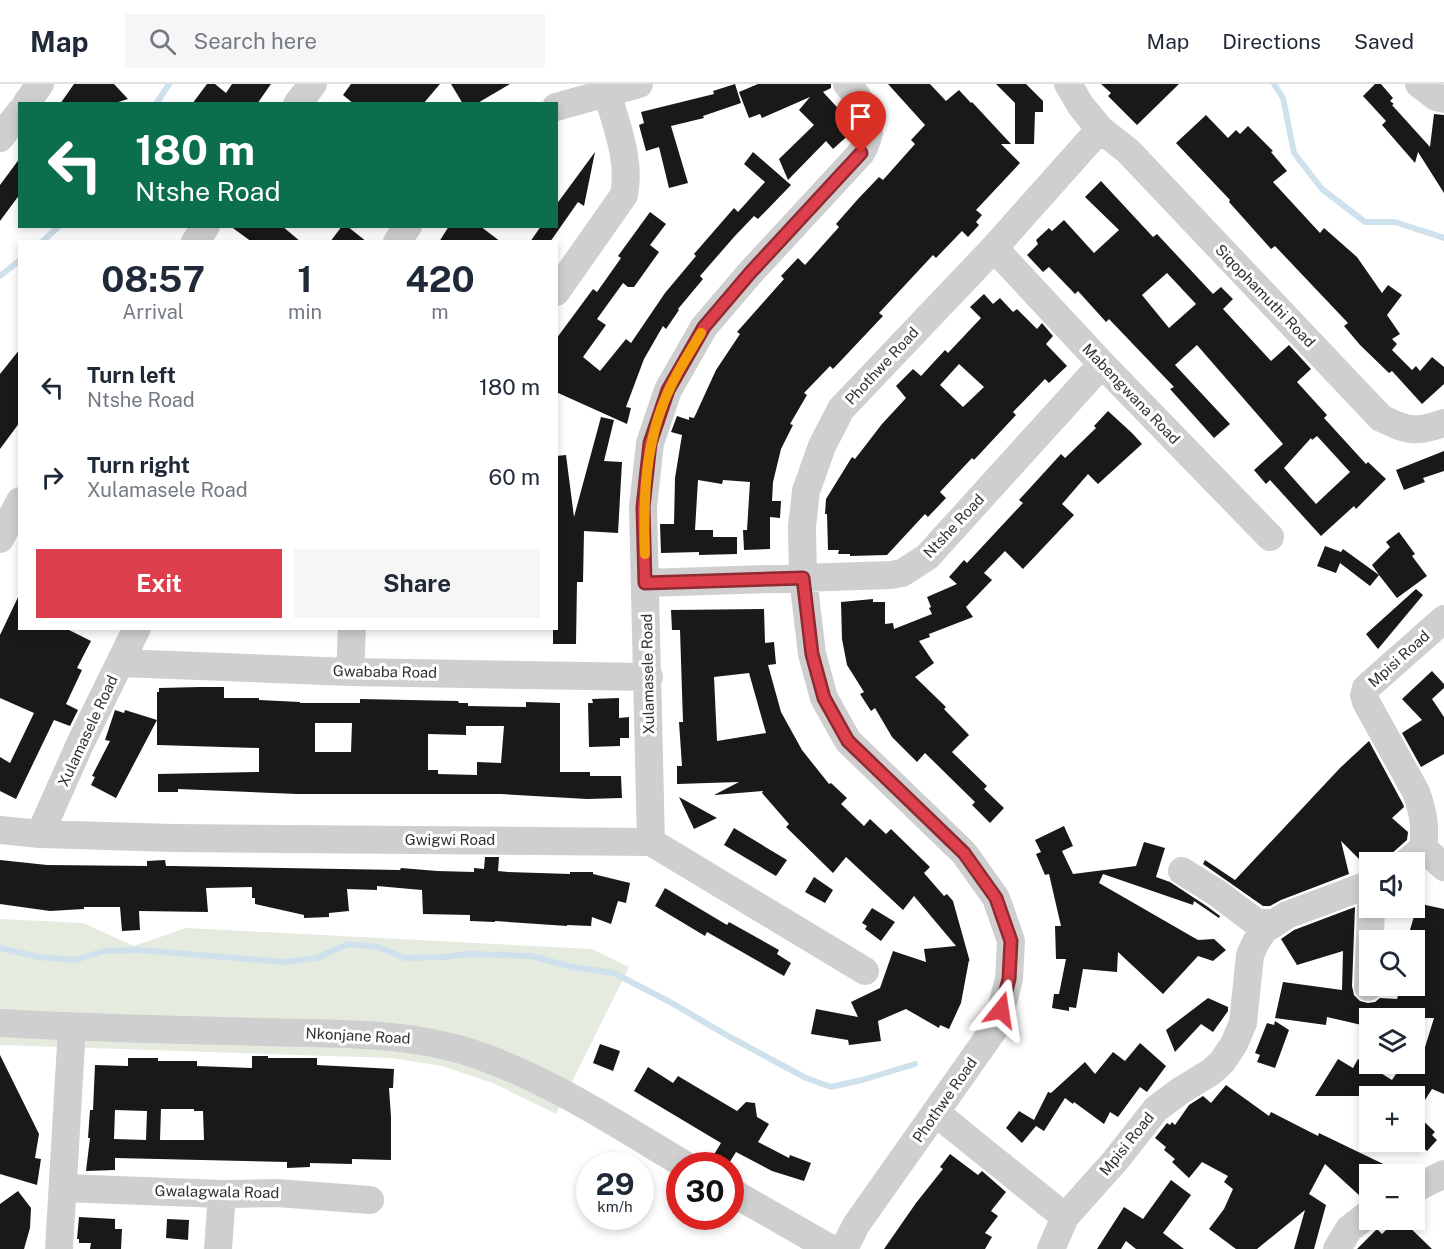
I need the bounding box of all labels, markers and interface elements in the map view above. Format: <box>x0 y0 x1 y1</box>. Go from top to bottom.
search box <box>125 14 545 68</box>
text: Map <box>30 25 89 58</box>
icon: search <box>146 25 179 58</box>
text: Search here <box>194 28 317 54</box>
text: Map <box>1147 29 1189 54</box>
text: Directions <box>1222 29 1321 54</box>
text: Saved <box>1354 29 1414 54</box>
pin <box>835 91 886 153</box>
icon: arrive <box>844 100 877 133</box>
text: 180 m <box>135 125 255 174</box>
icon: left <box>36 126 114 204</box>
text: Ntshe Road <box>135 175 281 207</box>
street label: Siqophamuthi Road <box>1212 241 1319 351</box>
text: 08:57 <box>101 258 205 300</box>
text: 1 <box>297 258 313 300</box>
text: 420 <box>405 258 475 300</box>
text: Arrival <box>122 300 184 324</box>
text: min <box>288 300 322 324</box>
text: m <box>431 300 449 324</box>
street label: Phothwe Road <box>841 323 922 408</box>
street label: Mabengwana Road <box>1079 340 1184 447</box>
text: Turn left <box>87 362 176 388</box>
icon: left <box>36 371 69 404</box>
text: 180 m <box>479 374 540 400</box>
text: Ntshe Road <box>87 388 195 412</box>
text: Turn right <box>87 452 190 478</box>
icon: right <box>36 461 69 494</box>
text: 60 m <box>489 464 540 490</box>
text: Xulamasele Road <box>87 478 248 502</box>
street label: Ntshe Road <box>920 490 987 561</box>
button: Exit <box>36 549 282 618</box>
button: Share <box>294 549 540 618</box>
street label: Xulamasele Road <box>638 614 657 734</box>
street label: Mpisi Road <box>1365 627 1433 691</box>
street label: Gwababa Road <box>333 662 437 681</box>
street label: Xulamasele Road <box>54 673 121 789</box>
street label: Gwigwi Road <box>405 831 495 848</box>
map controls <box>1359 852 1425 1230</box>
button: sound <box>1359 852 1425 918</box>
button: search <box>1359 930 1425 996</box>
position arrow <box>969 978 1033 1042</box>
button: layers <box>1359 1008 1425 1074</box>
street label: Nkonjane Road <box>305 1024 411 1047</box>
street label: Phothwe Road <box>909 1054 980 1145</box>
button: + <box>1359 1086 1425 1152</box>
street label: Mpisi Road <box>1096 1109 1157 1179</box>
speed limit sign: 30 <box>666 1152 744 1230</box>
button: − <box>1359 1164 1425 1230</box>
text: 29 <box>596 1166 634 1202</box>
street label: Gwalagwala Road <box>155 1182 279 1201</box>
text: km/h <box>597 1198 633 1215</box>

